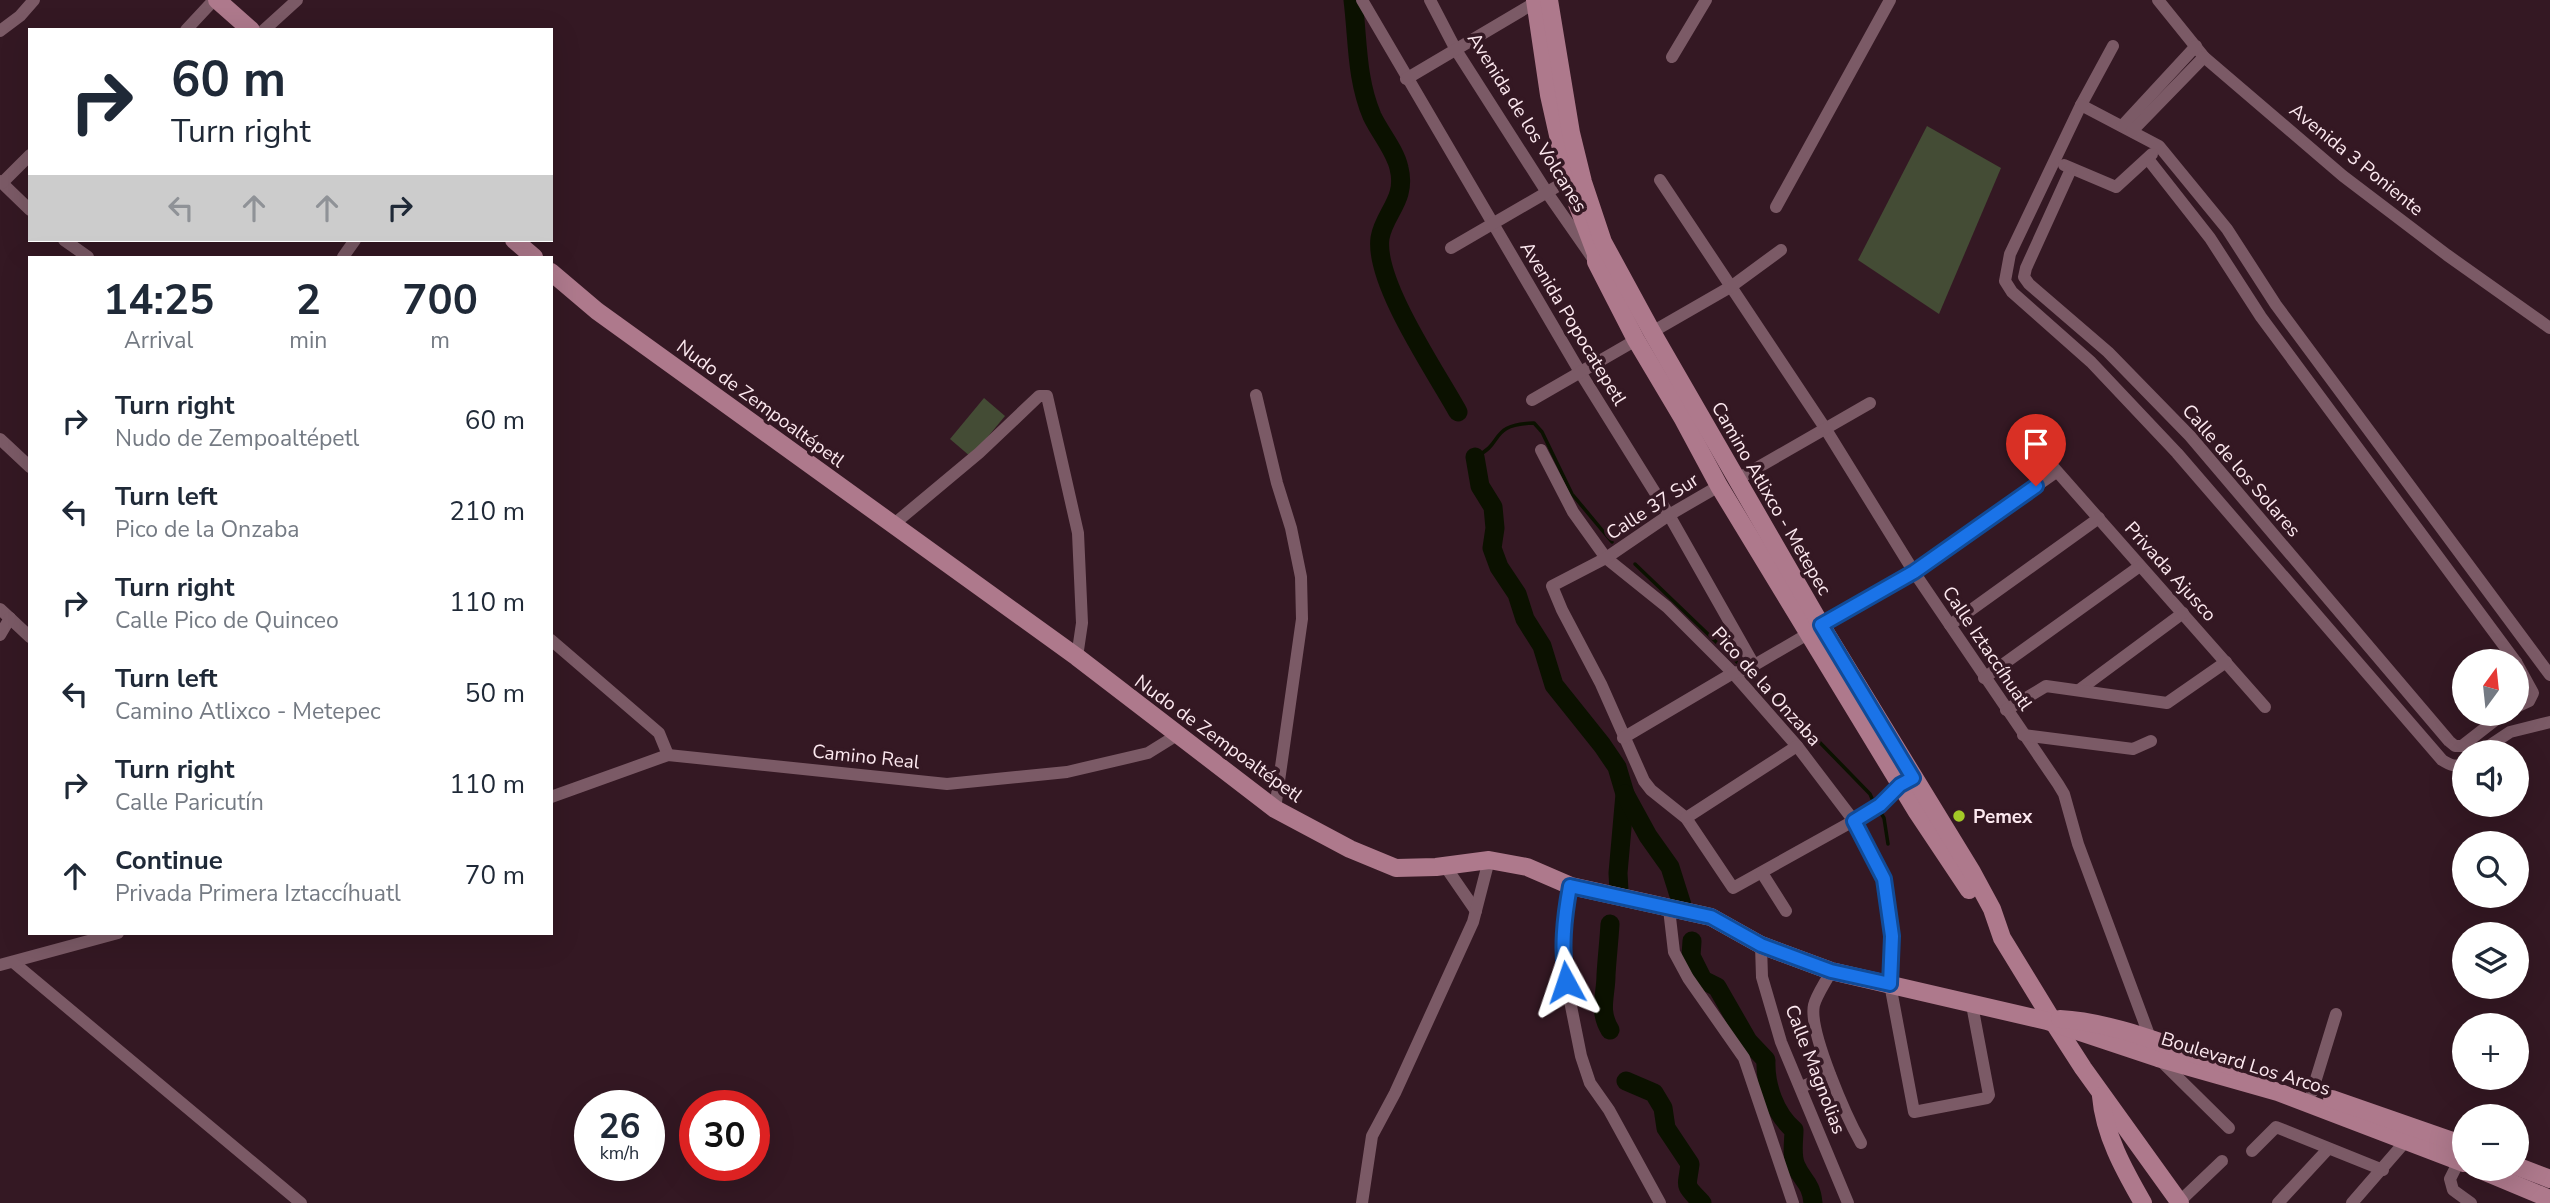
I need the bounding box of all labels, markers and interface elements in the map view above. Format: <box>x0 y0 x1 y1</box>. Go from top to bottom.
street label: Avenida de los Volcanes <box>1461 28 1593 217</box>
text: 60 m <box>171 46 286 113</box>
icon: right <box>56 56 147 147</box>
street label: Avenida 3 Poniente <box>2284 98 2429 222</box>
text: Turn right <box>171 110 311 153</box>
icon: left <box>162 189 200 227</box>
icon: ahead <box>235 189 273 227</box>
icon: ahead <box>308 189 346 227</box>
icon: right <box>381 189 419 227</box>
street label: Avenida Popocatepetl <box>1514 237 1633 411</box>
text: 14:25 <box>103 272 214 329</box>
text: 2 <box>296 272 321 329</box>
text: 700 <box>402 272 478 329</box>
text: Arrival <box>124 325 193 356</box>
text: min <box>289 325 327 356</box>
text: m <box>430 325 450 356</box>
street label: Nudo de Zempoaltépetl <box>671 334 850 474</box>
text: Turn right <box>115 388 234 423</box>
street label: Camino Atlixco - Metepec <box>1705 397 1837 600</box>
street label: Calle de los Solares <box>2176 398 2306 543</box>
icon: right <box>56 402 94 440</box>
text: 60 m <box>465 403 525 438</box>
pin <box>2006 414 2066 486</box>
text: Nudo de Zempoaltépetl <box>115 423 359 454</box>
icon: arrive <box>2017 425 2055 463</box>
street label: Calle 37 Sur <box>1601 467 1704 546</box>
text: Turn left <box>115 479 218 514</box>
icon: left <box>56 493 94 531</box>
text: 210 m <box>449 494 525 529</box>
text: Pico de la Onzaba <box>115 514 300 545</box>
street label: Privada Ajusco <box>2118 516 2222 627</box>
text: Turn right <box>115 570 234 605</box>
street label: Calle Iztaccíhuatl <box>1936 581 2039 716</box>
icon: right <box>56 584 94 622</box>
text: 110 m <box>449 585 525 620</box>
text: Calle Pico de Quinceo <box>115 605 339 636</box>
street label: Pico de la Onzaba <box>1706 621 1827 752</box>
north arrow <box>2452 649 2529 726</box>
map controls <box>2452 649 2529 1181</box>
text: Turn left <box>115 661 218 696</box>
street label: Nudo de Zempoaltépetl <box>1129 669 1308 809</box>
icon: left <box>56 675 94 713</box>
text: 50 m <box>465 676 525 711</box>
text: Camino Atlixco - Metepec <box>115 696 381 727</box>
street label: Camino Real <box>811 738 921 776</box>
button: sound <box>2452 740 2529 817</box>
text: Turn right <box>115 752 234 787</box>
icon: right <box>56 766 94 804</box>
text: 110 m <box>449 767 525 802</box>
text: Calle Paricutín <box>115 787 264 818</box>
place label: Pemex <box>1973 804 2033 830</box>
marker: Pemex <box>1951 808 1967 824</box>
button: search <box>2452 831 2529 908</box>
text: Continue <box>115 843 223 878</box>
icon: ahead <box>56 857 94 895</box>
text: 70 m <box>465 858 525 893</box>
text: Privada Primera Iztaccíhuatl <box>115 878 401 909</box>
button: layers <box>2452 922 2529 999</box>
position arrow <box>1529 945 1603 1019</box>
street label: Calle Magnolias <box>1778 1001 1852 1138</box>
button: + <box>2452 1013 2529 1090</box>
street label: Boulevard Los Arcos <box>2158 1026 2333 1102</box>
speed limit sign: 30 <box>679 1090 770 1181</box>
text: 26 <box>598 1103 641 1150</box>
button: − <box>2452 1104 2529 1181</box>
text: km/h <box>600 1141 639 1165</box>

